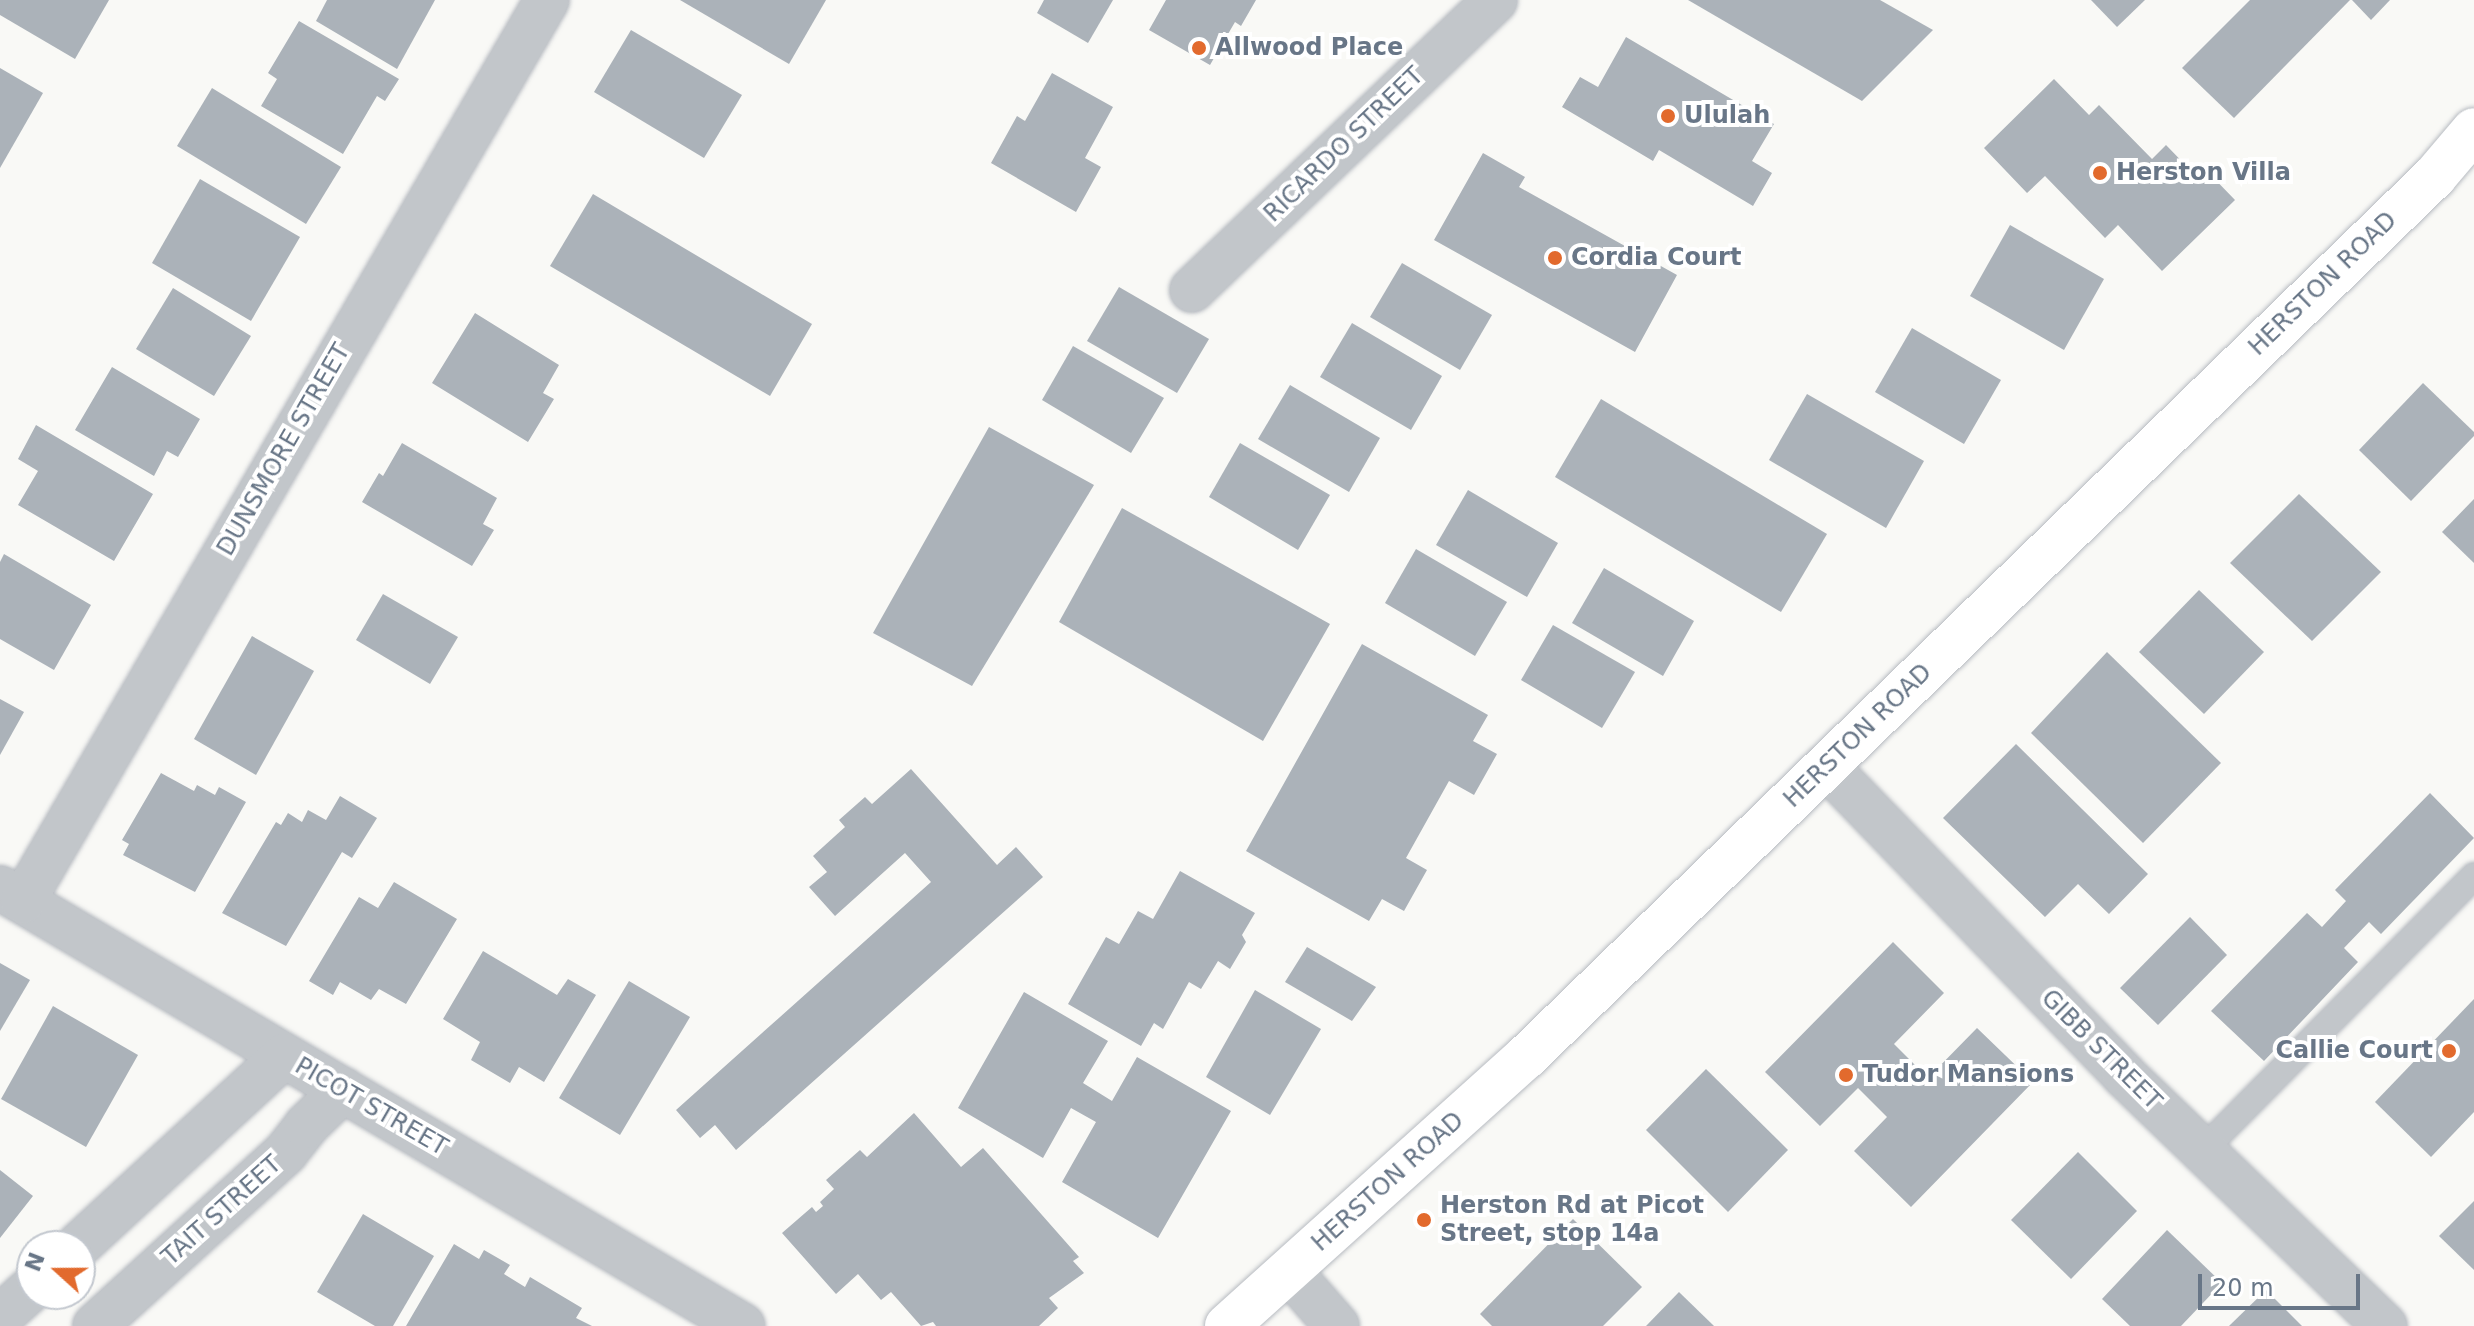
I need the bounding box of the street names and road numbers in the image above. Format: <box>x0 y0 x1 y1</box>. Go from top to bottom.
street label: RICARDO STREET <box>1258 62 1430 228</box>
street label: HERSTON ROAD <box>2243 206 2403 362</box>
street label: DUNSMORE STREET <box>212 339 356 561</box>
street label: HERSTON ROAD <box>1778 658 1938 814</box>
street label: GIBB STREET <box>2035 984 2167 1116</box>
street label: PICOT STREET <box>290 1052 452 1162</box>
street label: HERSTON ROAD <box>1306 1106 1470 1258</box>
street label: TAIT STREET <box>157 1150 287 1272</box>

